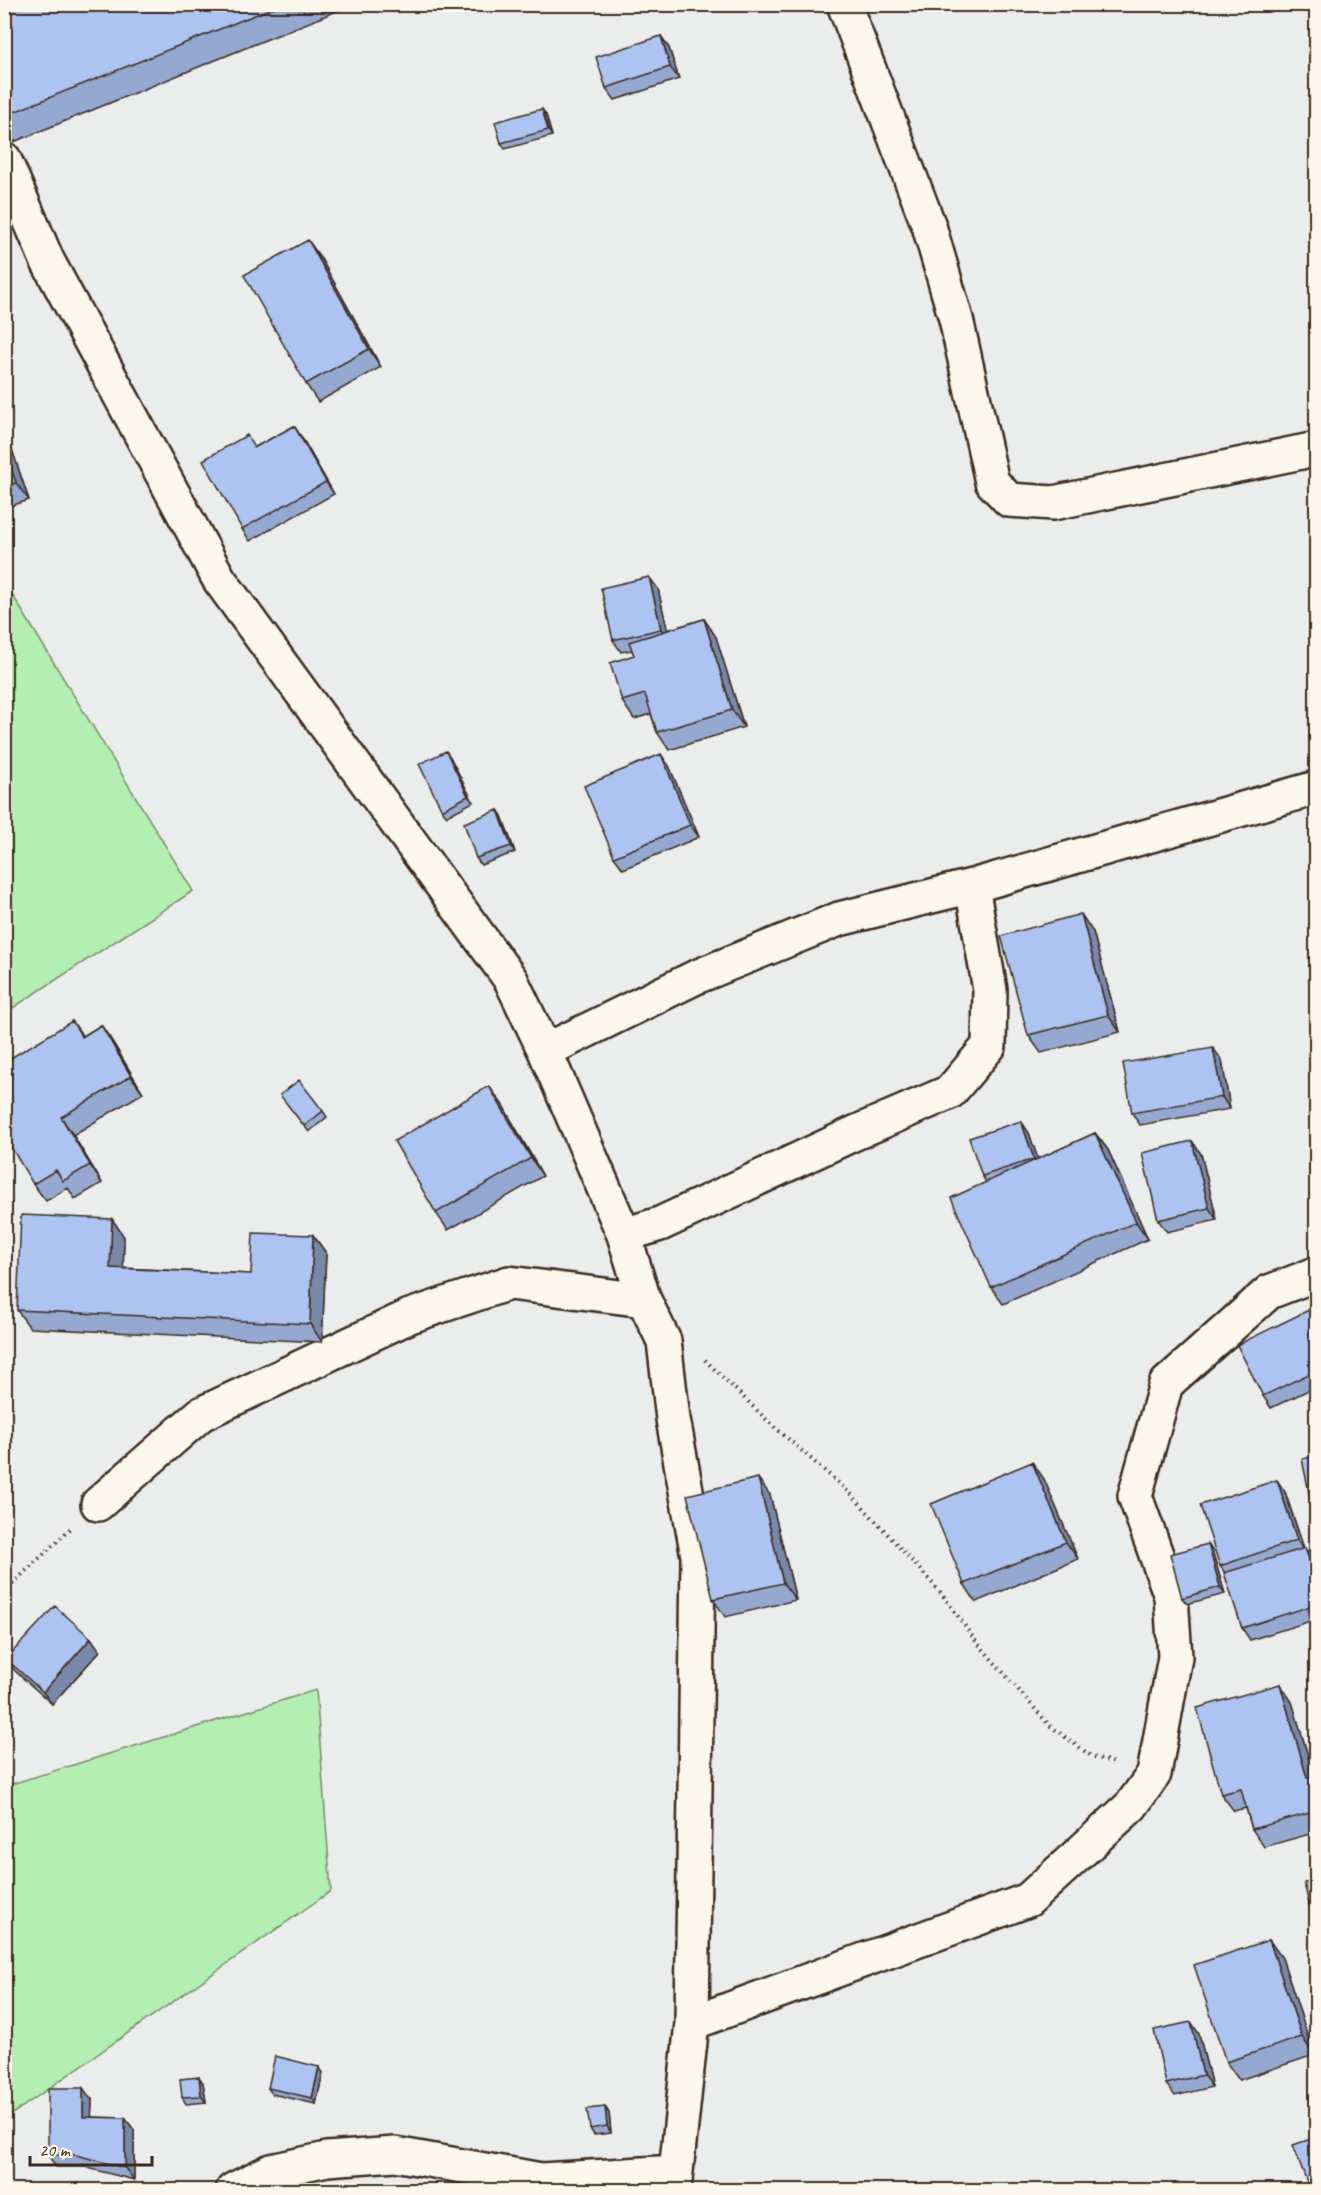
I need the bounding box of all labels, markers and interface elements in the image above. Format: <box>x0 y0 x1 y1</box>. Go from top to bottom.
scale bar <box>30 2129 152 2167</box>
text: 20 m <box>39 2139 72 2161</box>

